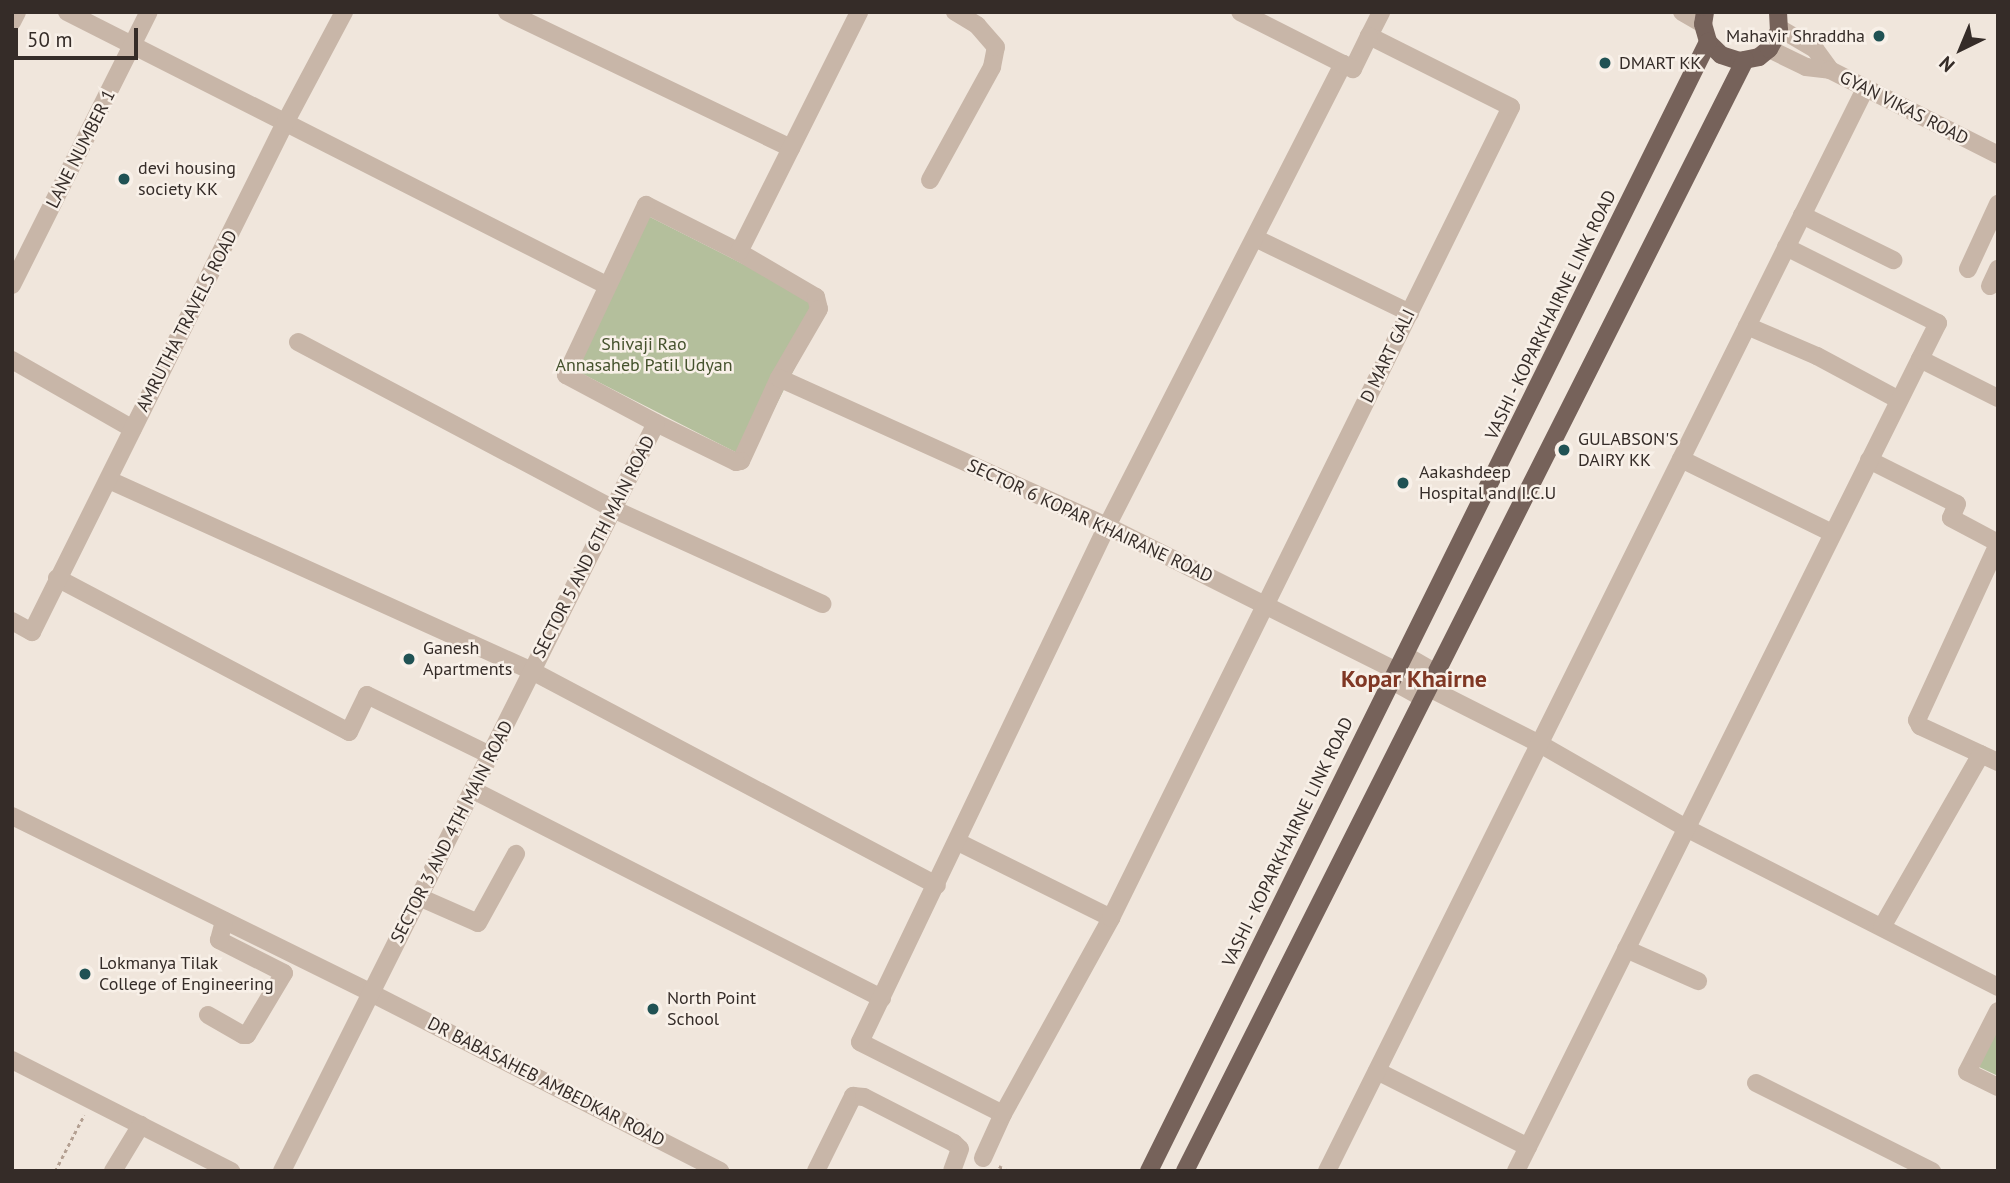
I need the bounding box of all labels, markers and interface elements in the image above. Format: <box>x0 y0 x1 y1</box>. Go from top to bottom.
scale bar <box>18 14 142 58</box>
north arrow <box>1926 14 1996 84</box>
place label: Mahavir Shraddha <box>1726 25 1865 47</box>
text: 50 m <box>27 26 73 53</box>
marker: Mahavir Shraddha <box>1871 28 1887 44</box>
text: N <box>1934 51 1959 77</box>
place label: DMART KK <box>1619 52 1702 74</box>
marker: DMART KK <box>1597 55 1613 71</box>
street label: GYAN VIKAS ROAD <box>1836 66 1972 150</box>
street label: LANE NUMBER 1 <box>42 86 120 212</box>
place label: devi housing society KK <box>138 158 236 200</box>
marker: devi housing society KK <box>116 171 132 187</box>
street label: VASHI - KOPARKHAIRNE LINK ROAD <box>1480 185 1622 445</box>
street label: AMRUTHA TRAVELS ROAD <box>131 226 243 416</box>
street label: D MART GALI <box>1356 305 1420 407</box>
park label: Shivaji Rao Annasaheb Patil Udyan <box>555 334 733 376</box>
place label: GULABSON'S DAIRY KK <box>1578 429 1679 472</box>
street label: SECTOR 5 AND 6TH MAIN ROAD <box>528 432 660 662</box>
marker: GULABSON'S DAIRY KK <box>1556 442 1572 458</box>
street label: SECTOR 6 KOPAR KHAIRANE ROAD <box>964 455 1216 587</box>
place label: Aakashdeep Hospital and I.C.U <box>1419 462 1556 504</box>
marker: Aakashdeep Hospital and I.C.U <box>1393 473 1413 493</box>
place label: Ganesh Apartments <box>423 638 512 680</box>
marker: Ganesh Apartments <box>401 651 417 667</box>
district label: Kopar Khairne <box>1341 665 1487 693</box>
street label: VASHI - KOPARKHAIRNE LINK ROAD <box>1217 712 1359 972</box>
street label: SECTOR 3 AND 4TH MAIN ROAD <box>386 717 518 947</box>
place label: Lokmanya Tilak College of Engineering <box>99 953 274 996</box>
marker: Lokmanya Tilak College of Engineering <box>77 966 93 982</box>
place label: North Point School <box>667 988 756 1030</box>
marker: North Point School <box>645 1001 661 1017</box>
street label: DR BABASAHEB AMBEDKAR ROAD <box>424 1012 668 1152</box>

